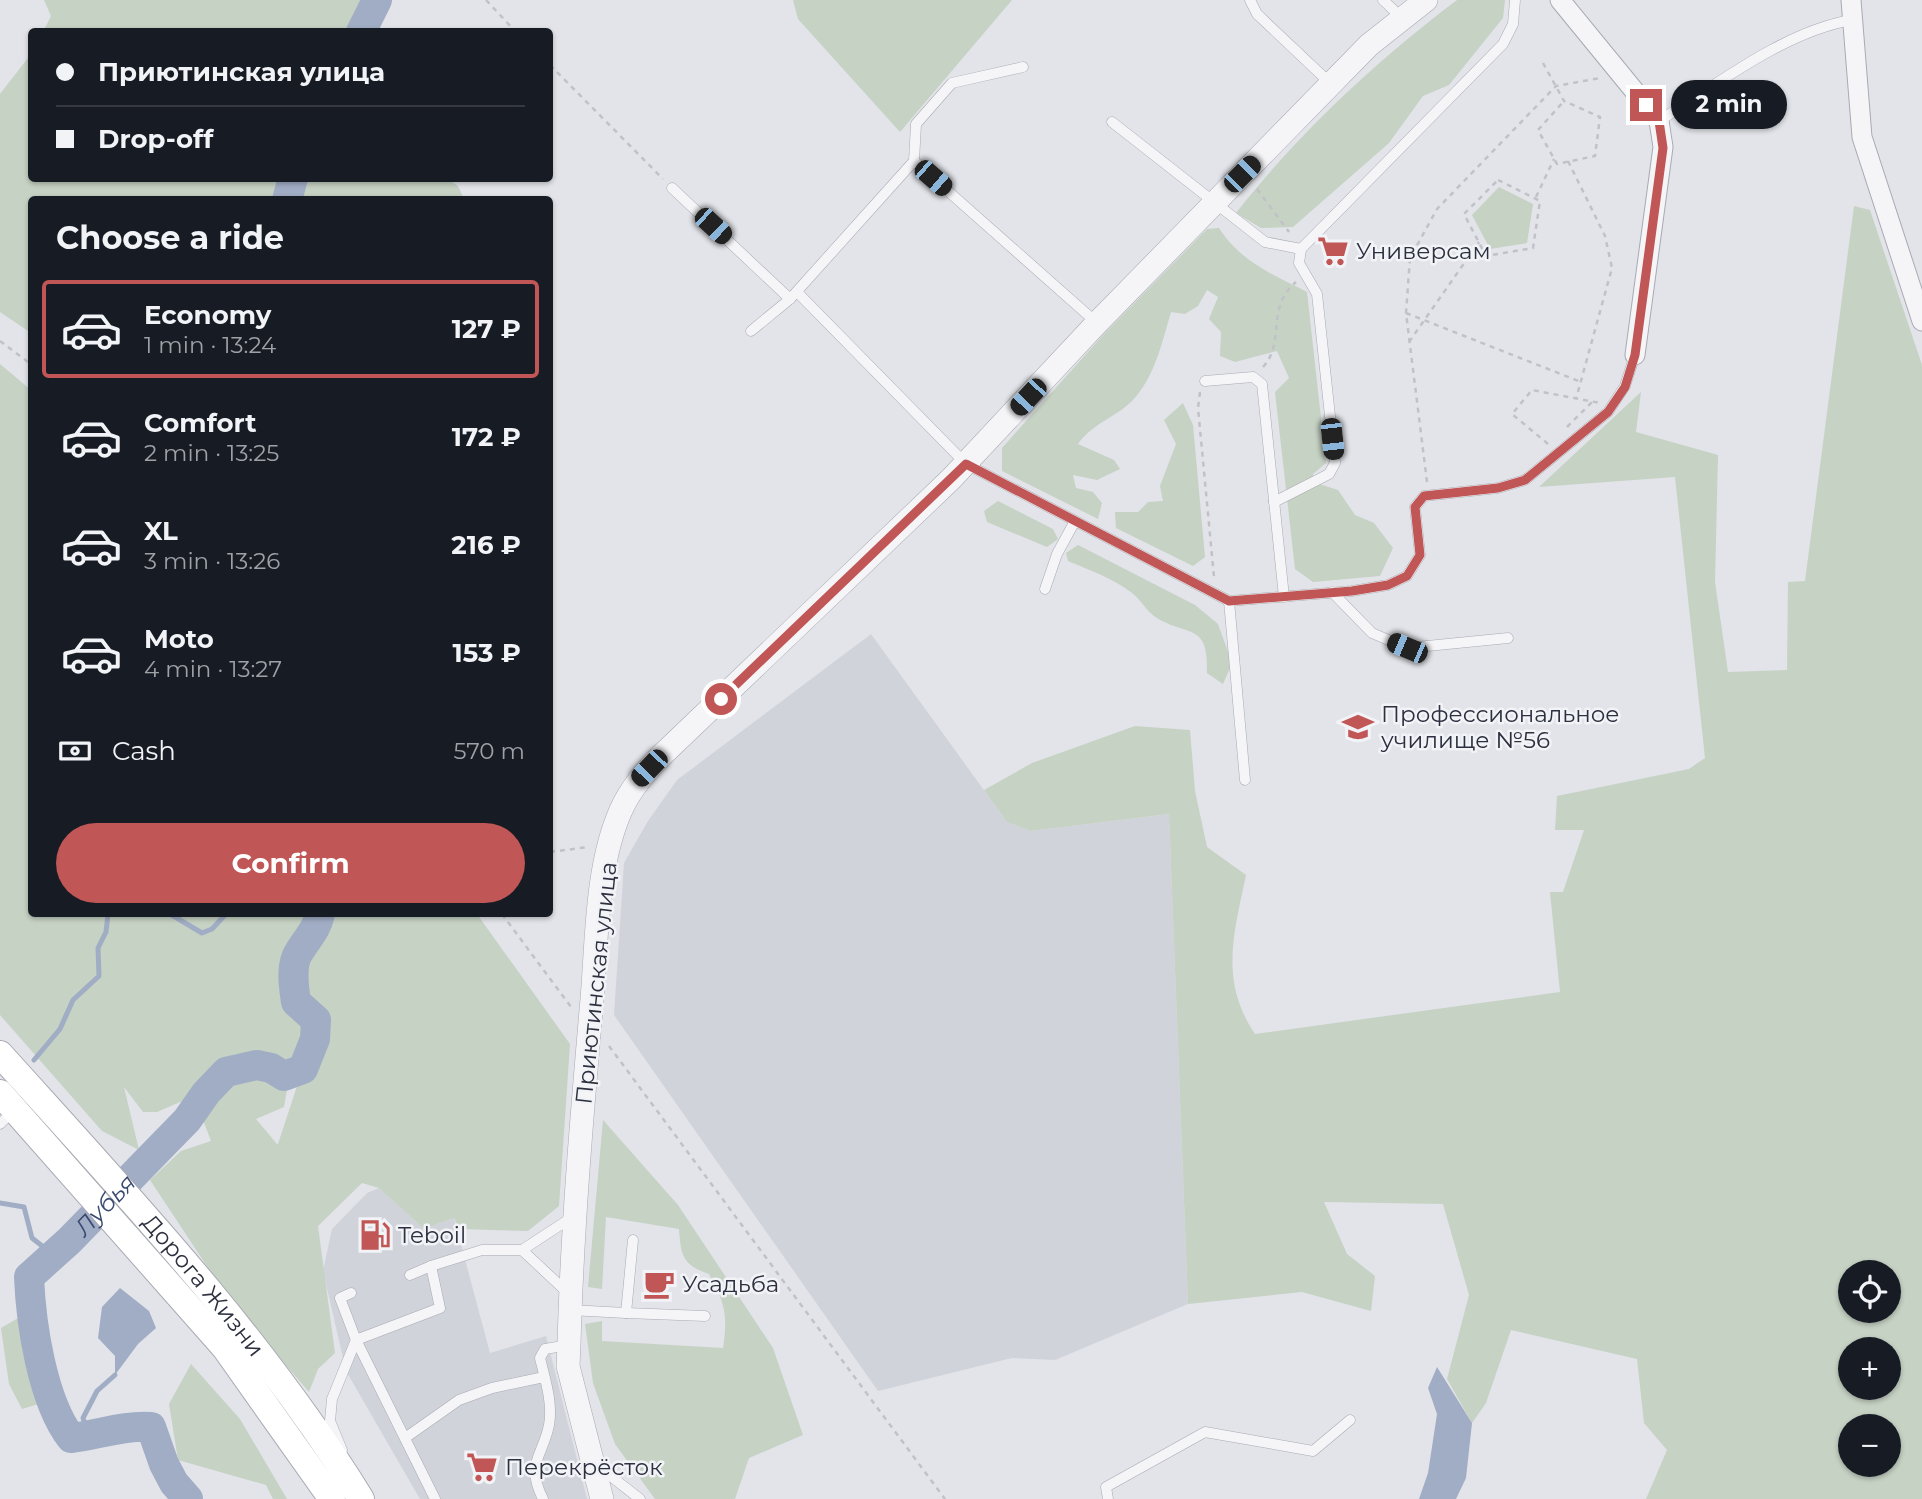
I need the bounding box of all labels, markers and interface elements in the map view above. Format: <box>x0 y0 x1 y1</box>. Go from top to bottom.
text: Приютинская улица <box>98 56 385 88</box>
callout: 2 min <box>1670 80 1786 130</box>
route end <box>1630 89 1662 121</box>
text: 2 min <box>1695 90 1763 118</box>
text: Drop-off <box>98 123 213 155</box>
car <box>1220 152 1265 196</box>
car <box>911 156 956 200</box>
car <box>691 204 736 248</box>
text: Choose a ride <box>56 218 284 257</box>
supermarket icon: Универсам <box>1316 234 1350 268</box>
place label: Универсам <box>1356 237 1491 265</box>
icon: car <box>60 298 123 361</box>
text: Economy <box>144 299 271 331</box>
text: 127 ₽ <box>452 313 521 345</box>
text: 1 min · 13:24 <box>144 331 276 359</box>
car <box>1006 374 1051 420</box>
icon: car <box>60 406 123 469</box>
text: Comfort <box>144 407 256 439</box>
car <box>1320 417 1345 461</box>
text: 172 ₽ <box>452 421 521 453</box>
text: 2 min · 13:25 <box>144 439 279 467</box>
icon: car <box>60 514 123 577</box>
text: XL <box>144 515 178 547</box>
text: 216 ₽ <box>451 529 521 561</box>
text: 3 min · 13:26 <box>144 547 280 575</box>
icon: car <box>60 622 123 685</box>
text: Moto <box>144 623 214 655</box>
car <box>1384 630 1431 666</box>
text: 153 ₽ <box>453 637 521 669</box>
text: 4 min · 13:27 <box>144 655 282 683</box>
route start <box>705 683 737 715</box>
place label: Профессиональное училище №56 <box>1380 700 1620 754</box>
school or university icon: Профессиональное училище №56 <box>1341 710 1375 744</box>
icon: cash <box>56 732 94 770</box>
text: Cash <box>112 735 176 767</box>
text: 570 m <box>454 737 525 765</box>
car <box>627 746 672 790</box>
button: Confirm <box>56 823 525 903</box>
street label: Приютинская улица <box>569 860 623 1106</box>
water label: Лубья <box>67 1168 141 1242</box>
street label: Дорога Жизни <box>136 1209 270 1362</box>
fuel station icon: Teboil <box>358 1218 392 1252</box>
place label: Teboil <box>398 1221 466 1249</box>
map controls <box>1838 1260 1901 1477</box>
button: locate <box>1838 1260 1901 1323</box>
cafe icon: Усадьба <box>642 1267 676 1301</box>
place label: Усадьба <box>682 1270 779 1298</box>
button: + <box>1838 1337 1901 1400</box>
button: − <box>1838 1414 1901 1477</box>
supermarket icon: Перекрёсток <box>465 1450 499 1484</box>
place label: Перекрёсток <box>505 1453 663 1481</box>

